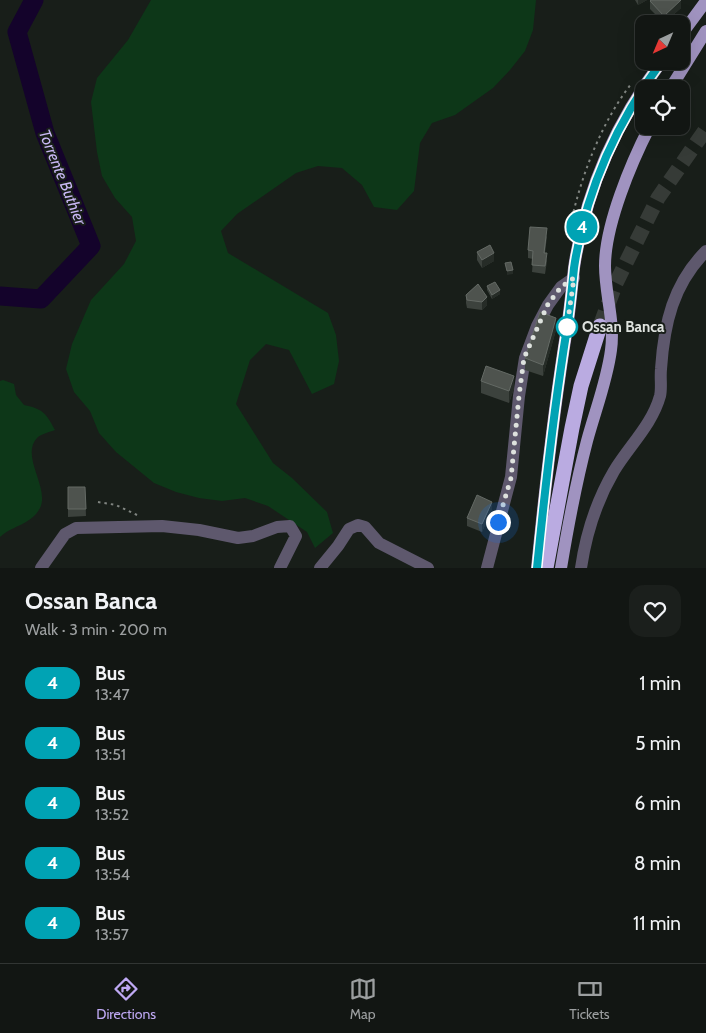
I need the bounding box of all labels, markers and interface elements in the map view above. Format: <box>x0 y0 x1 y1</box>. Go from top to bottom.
north arrow <box>635 15 690 70</box>
map controls <box>635 15 690 135</box>
button: locate <box>635 80 690 135</box>
water label: Torrente Buthier <box>35 127 91 229</box>
line badge: 4 <box>566 211 598 243</box>
text: 4 <box>576 216 588 238</box>
marker: Ossan Banca <box>556 316 578 338</box>
place label: Ossan Banca <box>582 318 665 336</box>
your location <box>486 510 511 535</box>
button: heart <box>629 585 681 637</box>
text: Ossan Banca <box>25 586 157 615</box>
text: Walk · 3 min · 200 m <box>25 620 167 639</box>
text: Bus <box>95 662 125 685</box>
text: 4 <box>47 672 58 694</box>
text: 1 min <box>639 672 681 695</box>
text: 13:47 <box>95 685 130 704</box>
text: Bus <box>95 722 125 745</box>
text: 4 <box>47 732 58 754</box>
text: 5 min <box>635 732 681 755</box>
text: 13:51 <box>95 745 126 764</box>
text: Bus <box>95 782 125 805</box>
text: 4 <box>47 792 58 814</box>
text: 6 min <box>635 792 681 815</box>
text: 13:52 <box>95 805 129 824</box>
text: Bus <box>95 842 125 865</box>
text: 4 <box>47 852 58 874</box>
text: 8 min <box>634 852 681 875</box>
text: 13:54 <box>95 865 130 884</box>
text: Bus <box>95 902 125 925</box>
text: 4 <box>47 912 58 934</box>
text: 11 min <box>633 912 681 935</box>
text: 13:57 <box>95 925 129 944</box>
tab: Directions <box>96 975 156 1023</box>
tab: Map <box>349 975 377 1023</box>
tab: Tickets <box>569 975 610 1023</box>

